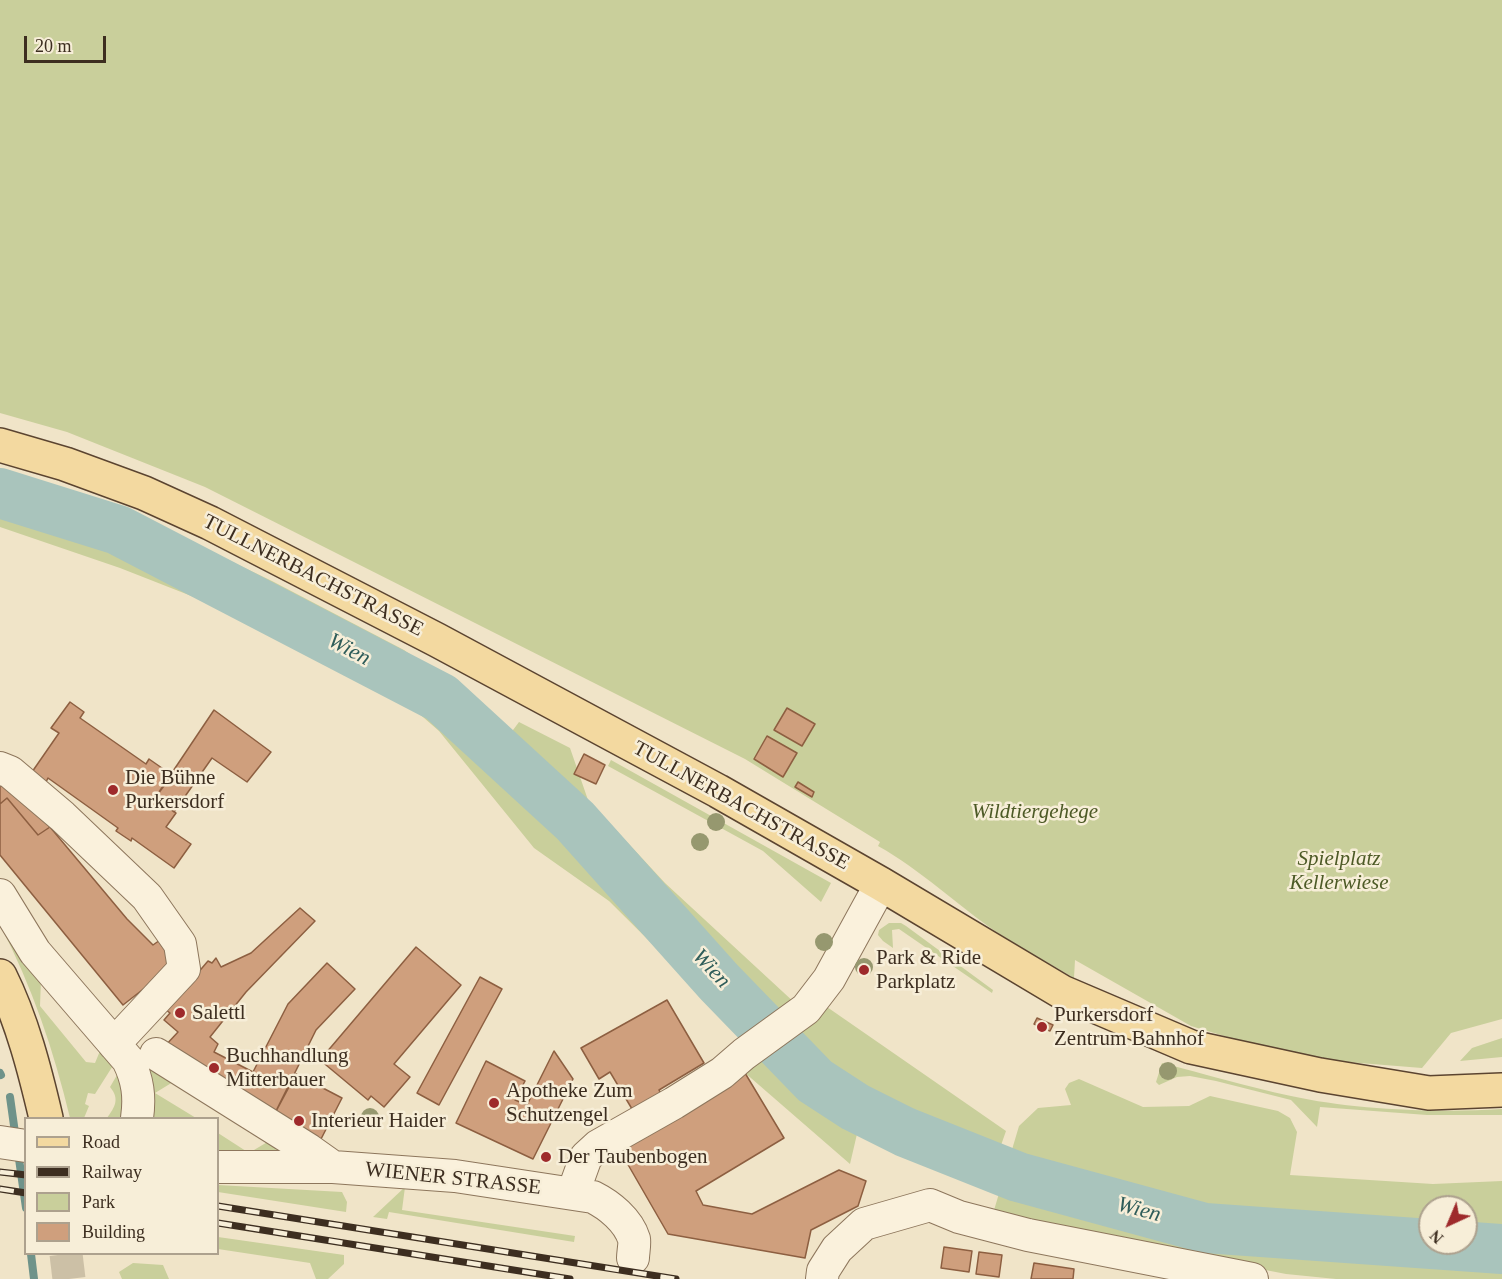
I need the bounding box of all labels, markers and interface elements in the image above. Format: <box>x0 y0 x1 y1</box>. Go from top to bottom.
scale bar <box>27 24 110 62</box>
text: 20 m <box>35 36 72 56</box>
street label: TULLNERBACHSTRASSE <box>199 509 427 643</box>
water label: Wien <box>323 628 375 672</box>
street label: TULLNERBACHSTRASSE <box>628 736 854 876</box>
place label: Die Bühne Purkersdorf <box>125 765 224 815</box>
marker: Die Bühne Purkersdorf <box>106 783 120 797</box>
park label: Wildtiergehege <box>972 799 1098 825</box>
park label: Spielplatz Kellerwiese <box>1289 846 1389 896</box>
water label: Wien <box>686 944 736 994</box>
place label: Park & Ride Parkplatz <box>876 945 981 995</box>
marker: Park & Ride Parkplatz <box>857 963 871 977</box>
place label: Salettl <box>192 1000 246 1026</box>
place label: Purkersdorf Zentrum Bahnhof <box>1054 1002 1204 1052</box>
marker: Salettl <box>173 1006 187 1020</box>
marker: Purkersdorf Zentrum Bahnhof <box>1035 1020 1049 1034</box>
place label: Buchhandlung Mitterbauer <box>226 1043 348 1093</box>
marker: Buchhandlung Mitterbauer <box>207 1061 221 1075</box>
place label: Apotheke Zum Schutzengel <box>506 1078 633 1128</box>
marker: Apotheke Zum Schutzengel <box>487 1096 501 1110</box>
place label: Interieur Haider <box>311 1108 446 1134</box>
marker: Interieur Haider <box>292 1114 306 1128</box>
legend <box>24 1117 219 1255</box>
text: Road <box>82 1132 120 1152</box>
place label: Der Taubenbogen <box>558 1144 708 1170</box>
marker: Der Taubenbogen <box>539 1150 553 1164</box>
street label: WIENER STRASSE <box>364 1157 542 1201</box>
text: Railway <box>82 1162 142 1182</box>
text: Park <box>82 1192 115 1212</box>
water label: Wien <box>1114 1192 1164 1228</box>
north arrow <box>1418 1195 1478 1255</box>
text: Building <box>82 1222 145 1242</box>
text: N <box>1426 1227 1447 1247</box>

